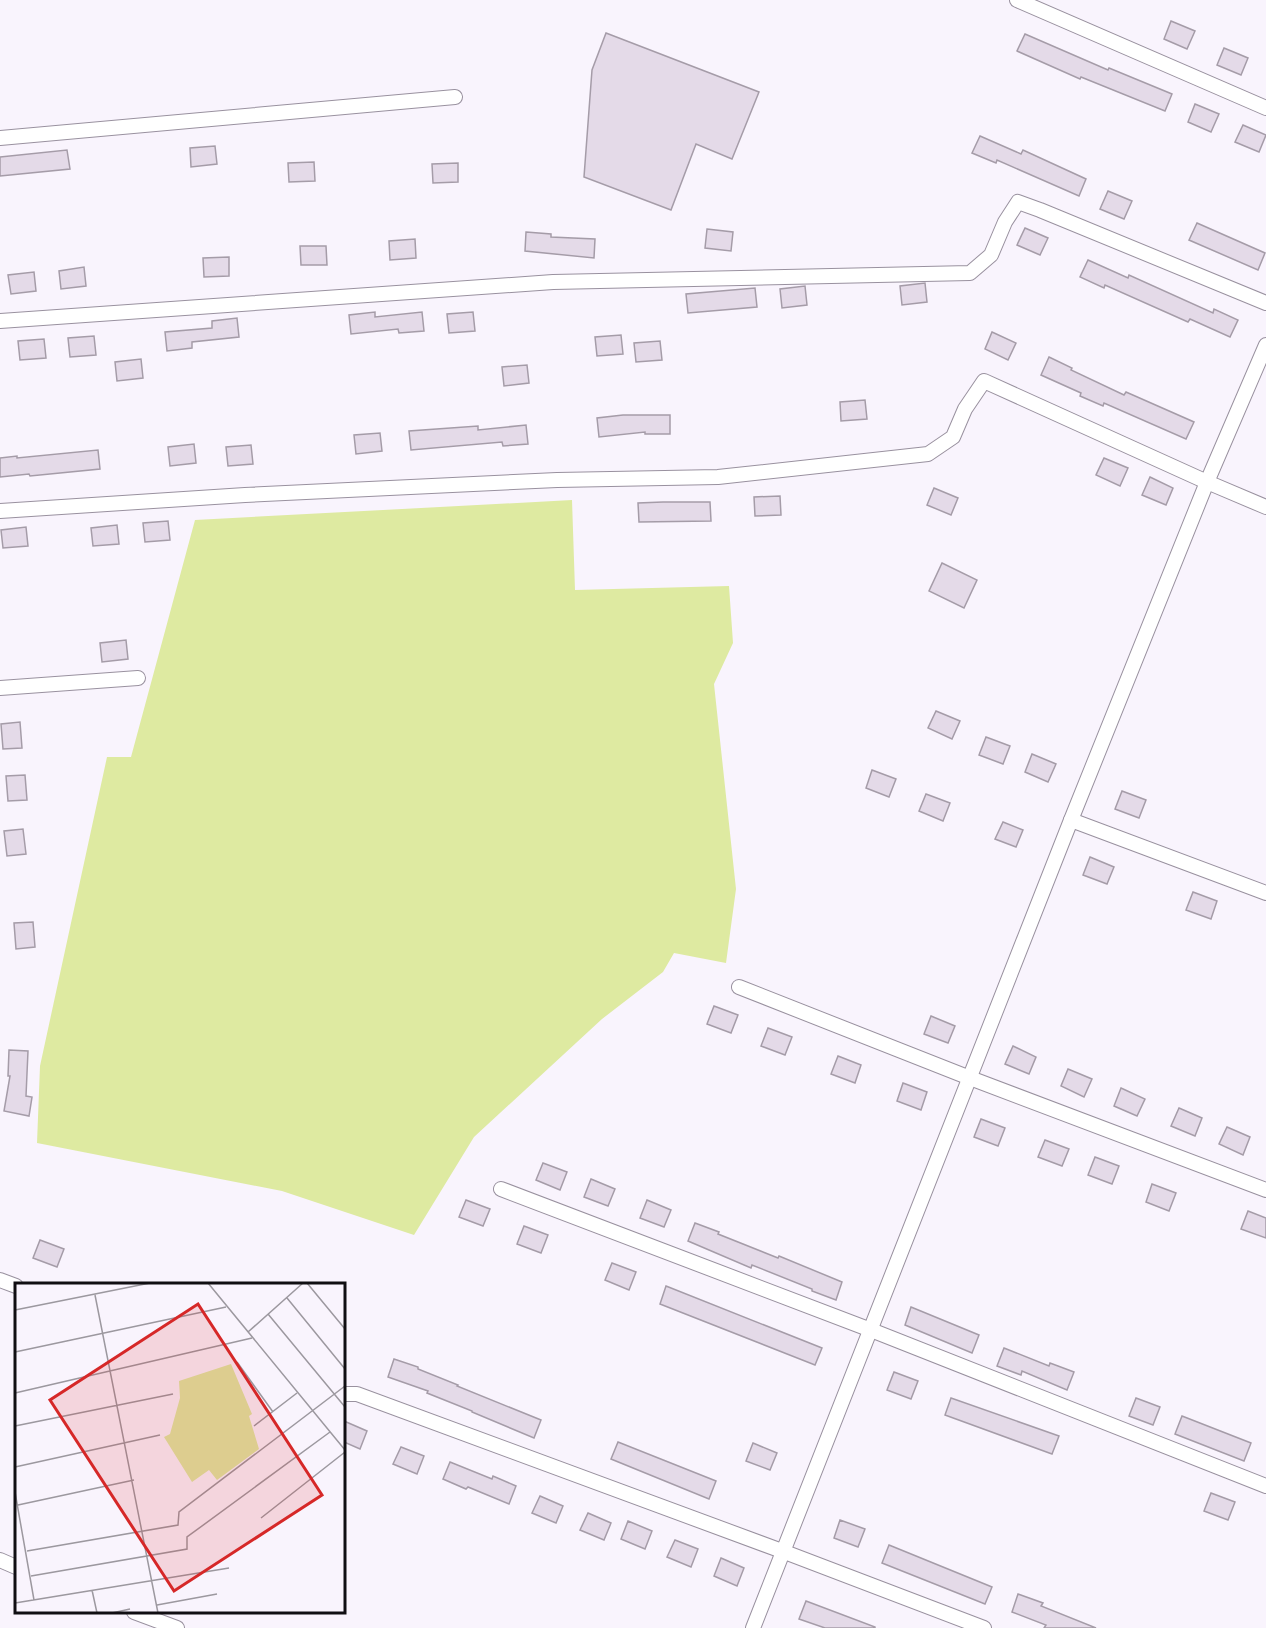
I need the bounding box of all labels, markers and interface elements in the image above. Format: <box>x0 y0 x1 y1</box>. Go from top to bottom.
inset map <box>15 1283 345 1613</box>

